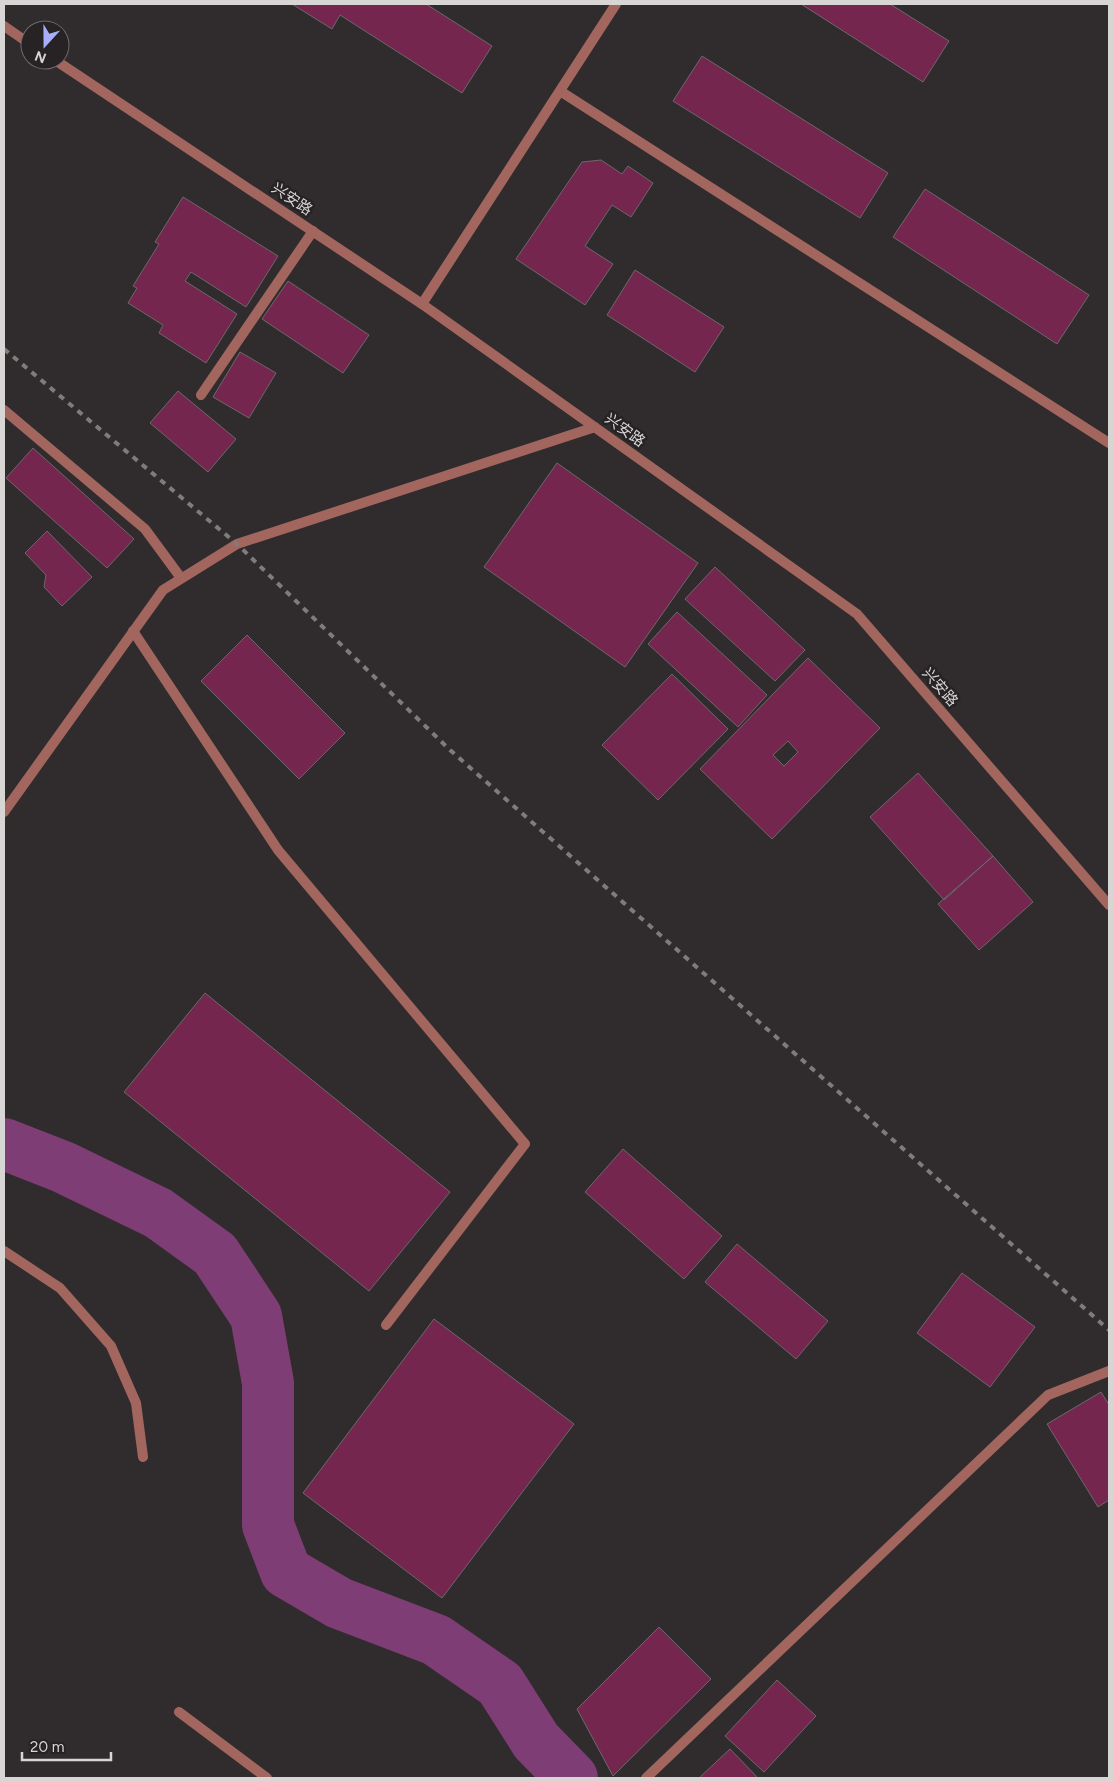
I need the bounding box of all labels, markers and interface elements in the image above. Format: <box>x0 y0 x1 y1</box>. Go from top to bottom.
north arrow <box>20 20 70 70</box>
text: N <box>32 47 49 67</box>
street label: 兴安路 <box>268 179 316 219</box>
street label: 兴安路 <box>602 409 648 451</box>
street label: 兴安路 <box>918 664 962 710</box>
scale bar <box>22 1730 111 1762</box>
text: 20 m <box>30 1738 64 1756</box>

